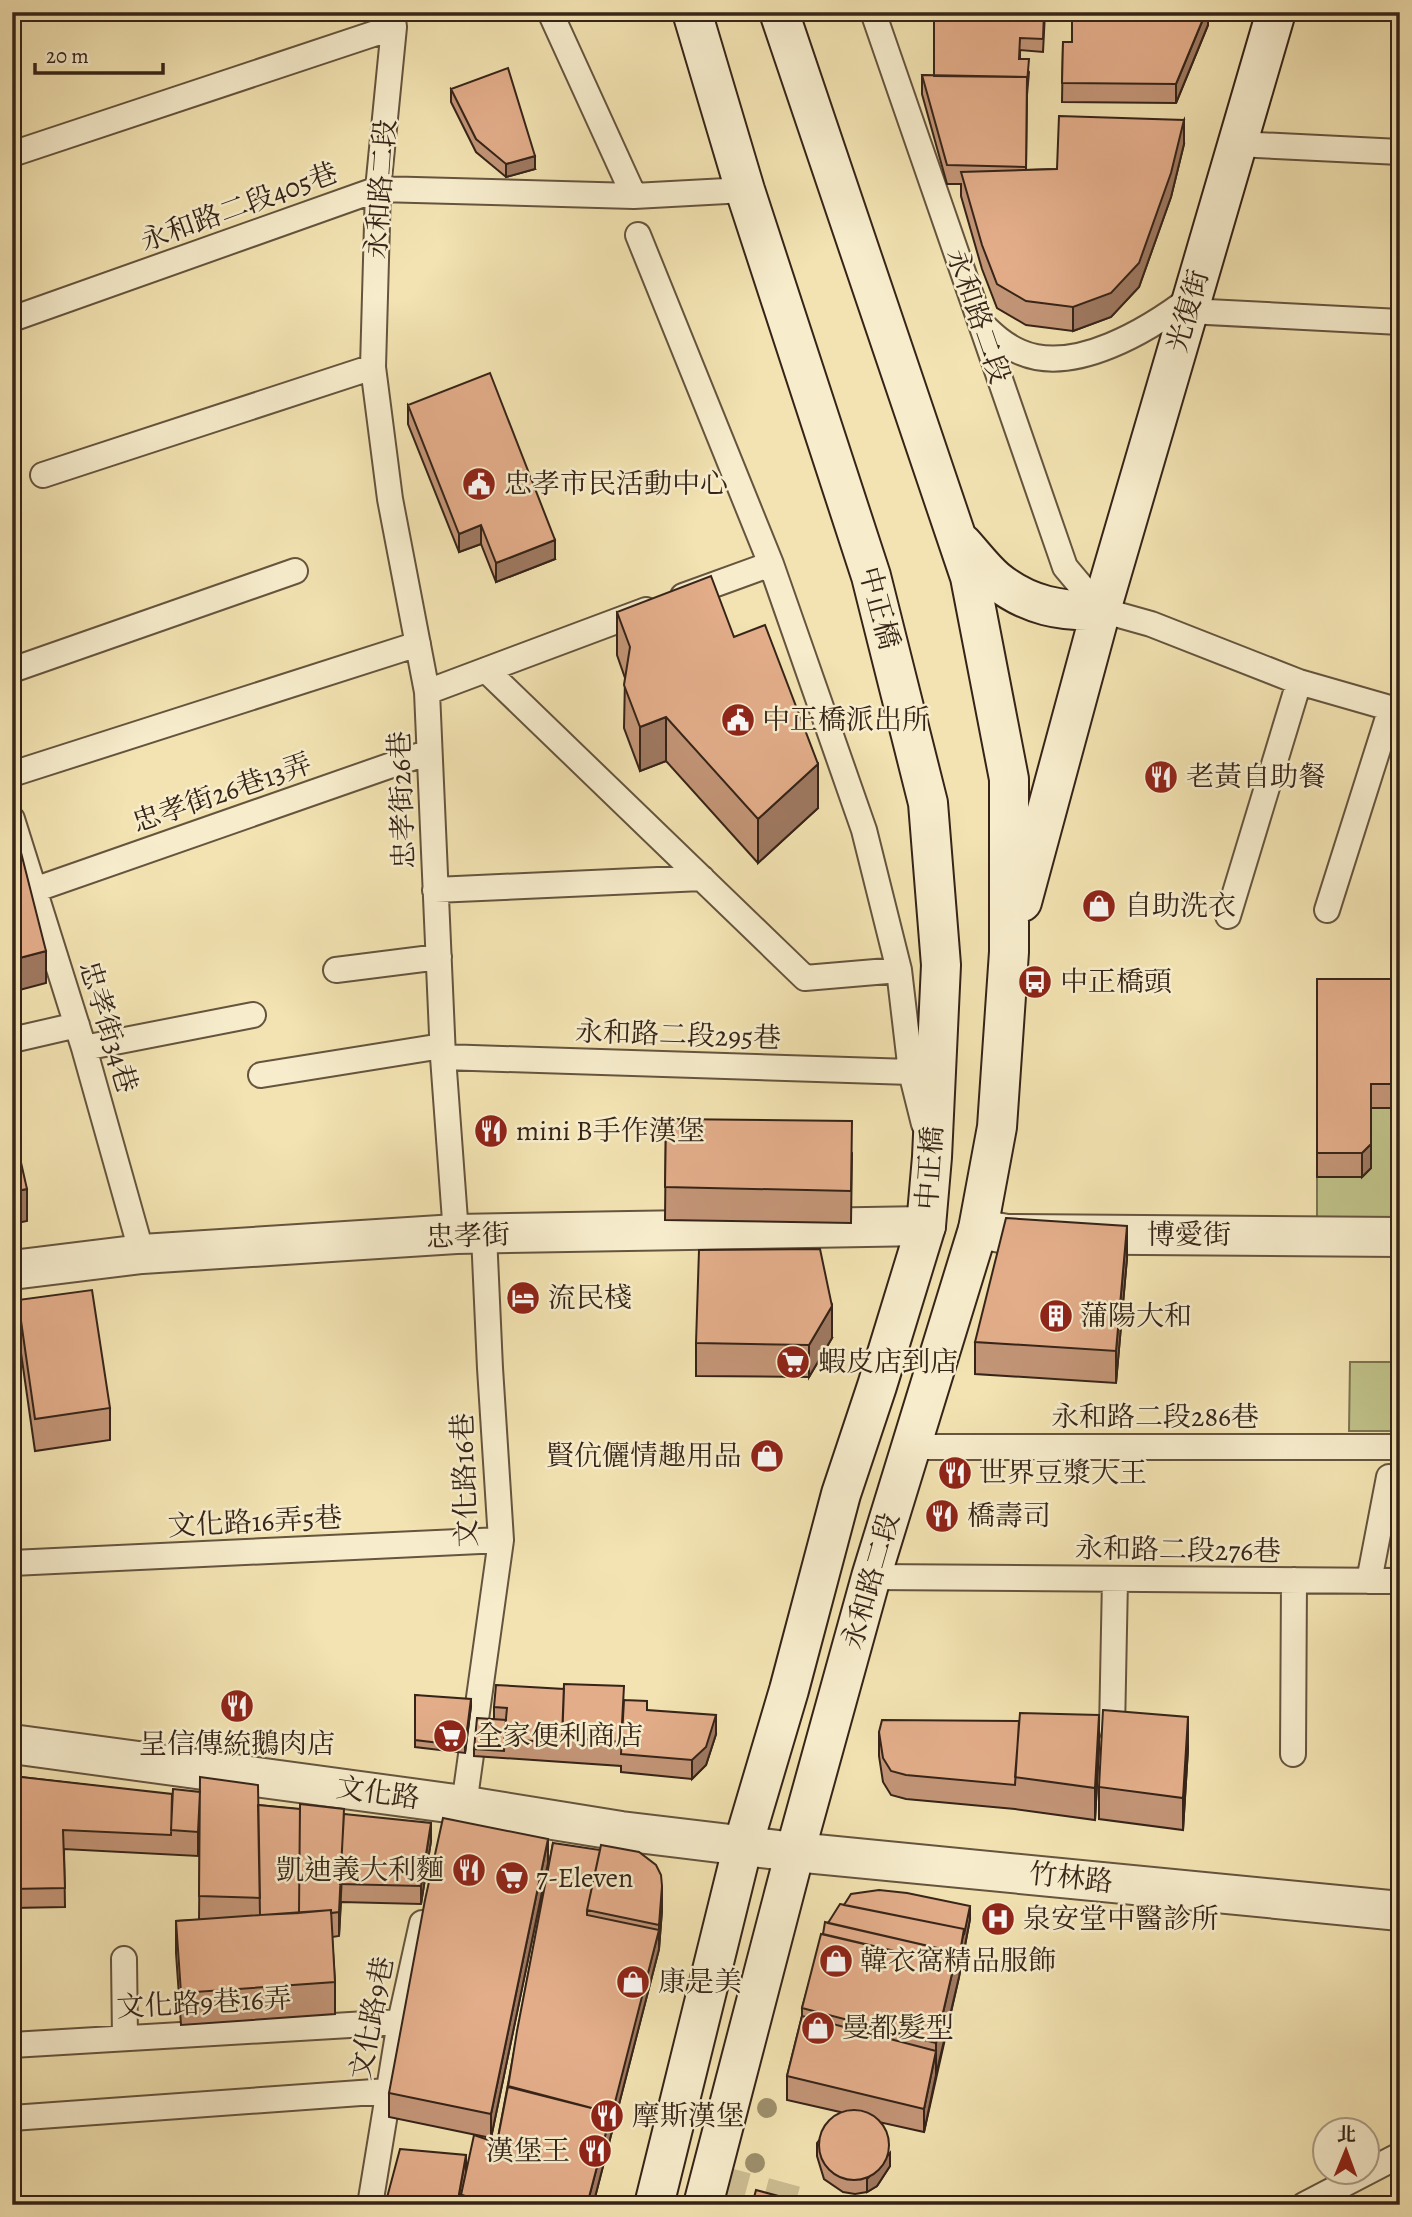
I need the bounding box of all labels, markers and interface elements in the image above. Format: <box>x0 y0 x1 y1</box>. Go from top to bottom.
scale bar <box>35 32 163 76</box>
text: 20 m <box>46 42 89 70</box>
street label: 永和路二段 <box>357 118 405 260</box>
street label: 永和路二段405巷 <box>135 154 343 260</box>
street label: 永和路二段 <box>937 244 1019 388</box>
street label: 光復街 <box>1158 265 1218 357</box>
public building icon: 忠孝市民活動中心 <box>460 465 498 503</box>
place label: 忠孝市民活動中心 <box>504 465 728 503</box>
street label: 中正橋 <box>850 563 908 653</box>
public building icon: 中正橋派出所 <box>719 701 757 739</box>
place label: 中正橋派出所 <box>762 701 930 739</box>
street label: 忠孝街26巷 <box>381 730 423 870</box>
street label: 忠孝街26巷13弄 <box>127 745 317 841</box>
restaurant icon: 老黃自助餐 <box>1142 758 1180 796</box>
place label: 老黃自助餐 <box>1186 758 1326 796</box>
shop icon: 自助洗衣 <box>1080 887 1118 925</box>
place label: 自助洗衣 <box>1124 887 1236 925</box>
street label: 忠孝街34巷 <box>70 956 146 1098</box>
bus stop icon: 中正橋頭 <box>1016 963 1054 1001</box>
place label: 中正橋頭 <box>1060 963 1172 1001</box>
street label: 永和路二段295巷 <box>574 1012 782 1058</box>
restaurant icon: mini B手作漢堡 <box>472 1112 510 1150</box>
place label: mini B手作漢堡 <box>516 1112 705 1150</box>
street label: 中正橋 <box>908 1125 952 1211</box>
street label: 忠孝街 <box>425 1216 511 1256</box>
street label: 博愛街 <box>1147 1216 1231 1254</box>
hotel icon: 流民棧 <box>504 1279 542 1317</box>
place label: 流民棧 <box>548 1279 632 1317</box>
building icon: 蒲陽大和 <box>1037 1297 1075 1335</box>
place label: 蒲陽大和 <box>1080 1297 1192 1335</box>
supermarket icon: 蝦皮店到店 <box>774 1343 812 1381</box>
place label: 蝦皮店到店 <box>818 1343 958 1381</box>
street label: 永和路二段286巷 <box>1051 1398 1259 1436</box>
street label: 文化路16巷 <box>444 1412 486 1548</box>
place label: 賢伉儷情趣用品 <box>546 1437 742 1475</box>
shop icon: 賢伉儷情趣用品 <box>748 1437 786 1475</box>
restaurant icon: 世界豆漿大王 <box>936 1454 974 1492</box>
place label: 世界豆漿大王 <box>979 1454 1147 1492</box>
restaurant icon: 橋壽司 <box>923 1497 961 1535</box>
place label: 橋壽司 <box>967 1497 1051 1535</box>
street label: 文化路16弄5巷 <box>167 1498 343 1546</box>
street label: 永和路二段 <box>833 1508 909 1654</box>
street label: 永和路二段276巷 <box>1075 1529 1281 1571</box>
restaurant icon: 呈信傳統鵝肉店 <box>218 1687 256 1725</box>
supermarket icon: 全家便利商店 <box>431 1717 469 1755</box>
place label: 全家便利商店 <box>475 1717 643 1755</box>
place label: 呈信傳統鵝肉店 <box>139 1725 335 1763</box>
street label: 文化路 <box>334 1768 422 1818</box>
place label: 凱迪義大利麵 <box>276 1851 444 1889</box>
restaurant icon: 凱迪義大利麵 <box>450 1851 488 1889</box>
street label: 竹林路 <box>1027 1855 1115 1901</box>
supermarket icon: 7-Eleven <box>493 1859 531 1897</box>
place label: 7-Eleven <box>536 1859 633 1897</box>
hospital icon: 泉安堂中醫診所 <box>979 1900 1017 1938</box>
place label: 泉安堂中醫診所 <box>1023 1900 1219 1938</box>
shop icon: 韓衣窩精品服飾 <box>817 1942 855 1980</box>
place label: 韓衣窩精品服飾 <box>860 1942 1056 1980</box>
street label: 文化路9巷 <box>341 1953 403 2083</box>
shop icon: 康是美 <box>614 1963 652 2001</box>
place label: 康是美 <box>658 1963 742 2001</box>
street label: 文化路9巷16弄 <box>115 1979 293 2027</box>
shop icon: 曼都髮型 <box>799 2009 837 2047</box>
place label: 曼都髮型 <box>842 2009 954 2047</box>
restaurant icon: 摩斯漢堡 <box>588 2097 626 2135</box>
place label: 摩斯漢堡 <box>632 2097 744 2135</box>
north arrow <box>1310 2116 1380 2186</box>
text: 北 <box>1337 2122 1356 2148</box>
place label: 漢堡王 <box>486 2132 570 2170</box>
restaurant icon: 漢堡王 <box>576 2132 614 2170</box>

